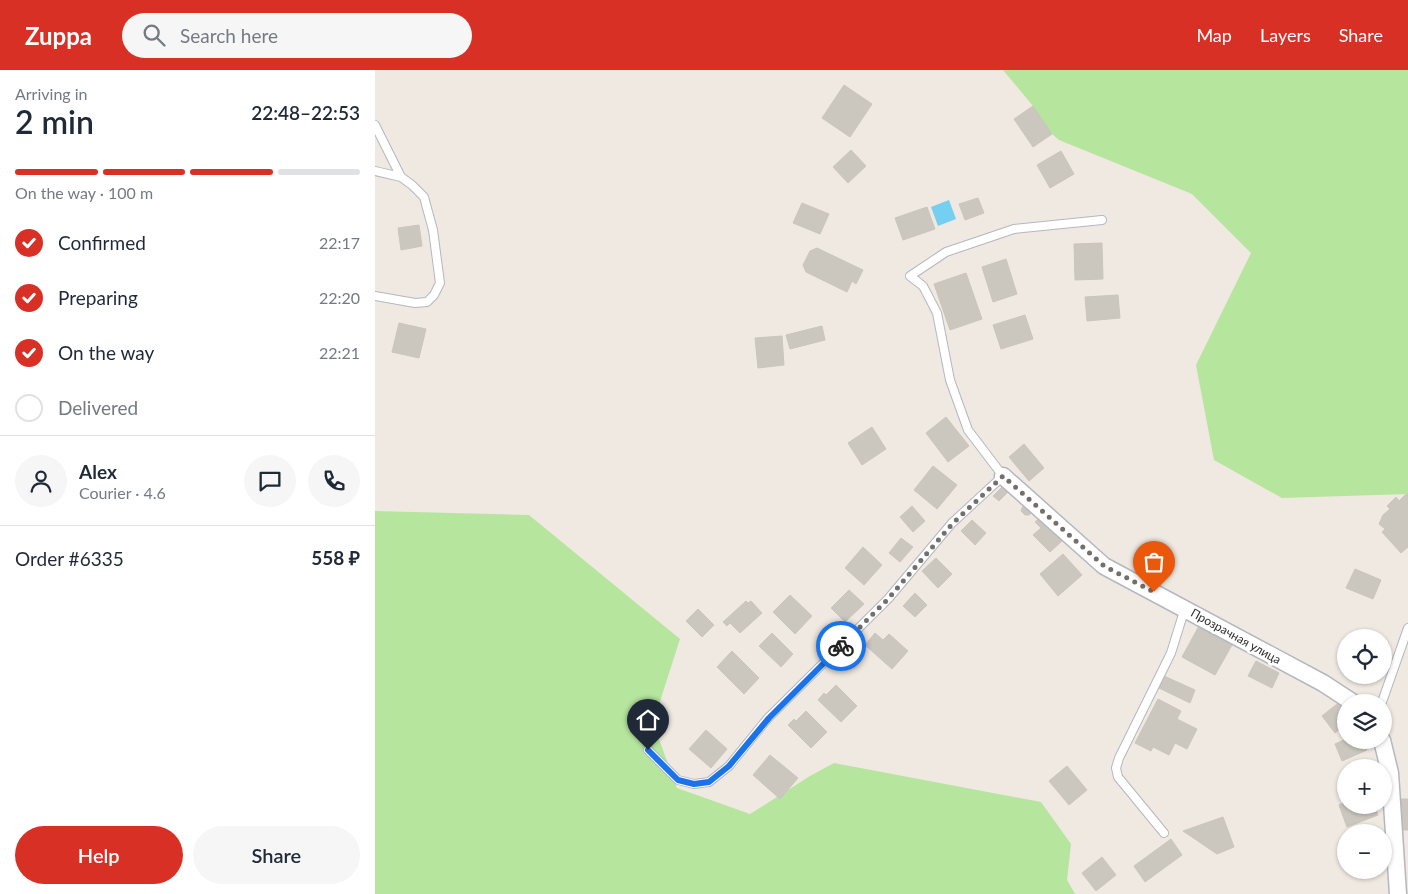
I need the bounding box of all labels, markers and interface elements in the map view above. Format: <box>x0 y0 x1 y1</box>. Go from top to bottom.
search box <box>122 13 472 58</box>
text: Zuppa <box>25 21 92 50</box>
icon: search <box>140 21 168 49</box>
text: Search here <box>180 24 278 47</box>
text: Map <box>1196 24 1232 46</box>
text: Layers <box>1260 24 1311 46</box>
text: Share <box>1339 24 1383 46</box>
text: Arriving in <box>15 84 88 103</box>
text: 22:48–22:53 <box>251 101 360 124</box>
text: 2 min <box>15 102 94 141</box>
text: On the way · 100 m <box>15 183 153 202</box>
icon: check <box>15 229 43 257</box>
text: Confirmed <box>58 231 146 254</box>
text: 22:17 <box>319 233 360 252</box>
icon: check <box>15 284 43 312</box>
text: Preparing <box>58 286 138 309</box>
text: 22:20 <box>319 288 360 307</box>
icon: check <box>15 339 43 367</box>
text: On the way <box>58 341 154 364</box>
text: 22:21 <box>319 343 360 362</box>
text: Delivered <box>58 396 138 419</box>
button: person <box>15 455 67 507</box>
button: chat <box>244 455 296 507</box>
button: phone <box>308 455 360 507</box>
text: Alex <box>79 460 117 483</box>
text: Courier · 4.6 <box>79 483 166 502</box>
pin <box>1133 541 1175 592</box>
text: 558 ₽ <box>311 546 360 569</box>
text: Order #6335 <box>15 547 124 570</box>
icon: bag <box>1140 548 1168 576</box>
street label: Прозрачная улица <box>1188 605 1284 667</box>
courier <box>816 621 866 671</box>
map controls <box>1337 629 1392 879</box>
button: locate <box>1337 629 1392 684</box>
icon: bike <box>827 632 855 660</box>
button: layers <box>1337 694 1392 749</box>
pin <box>627 699 669 750</box>
icon: home <box>634 706 662 734</box>
button: + <box>1337 759 1392 814</box>
button: − <box>1337 824 1392 879</box>
button: Help <box>15 826 183 884</box>
button: Share <box>193 826 360 884</box>

